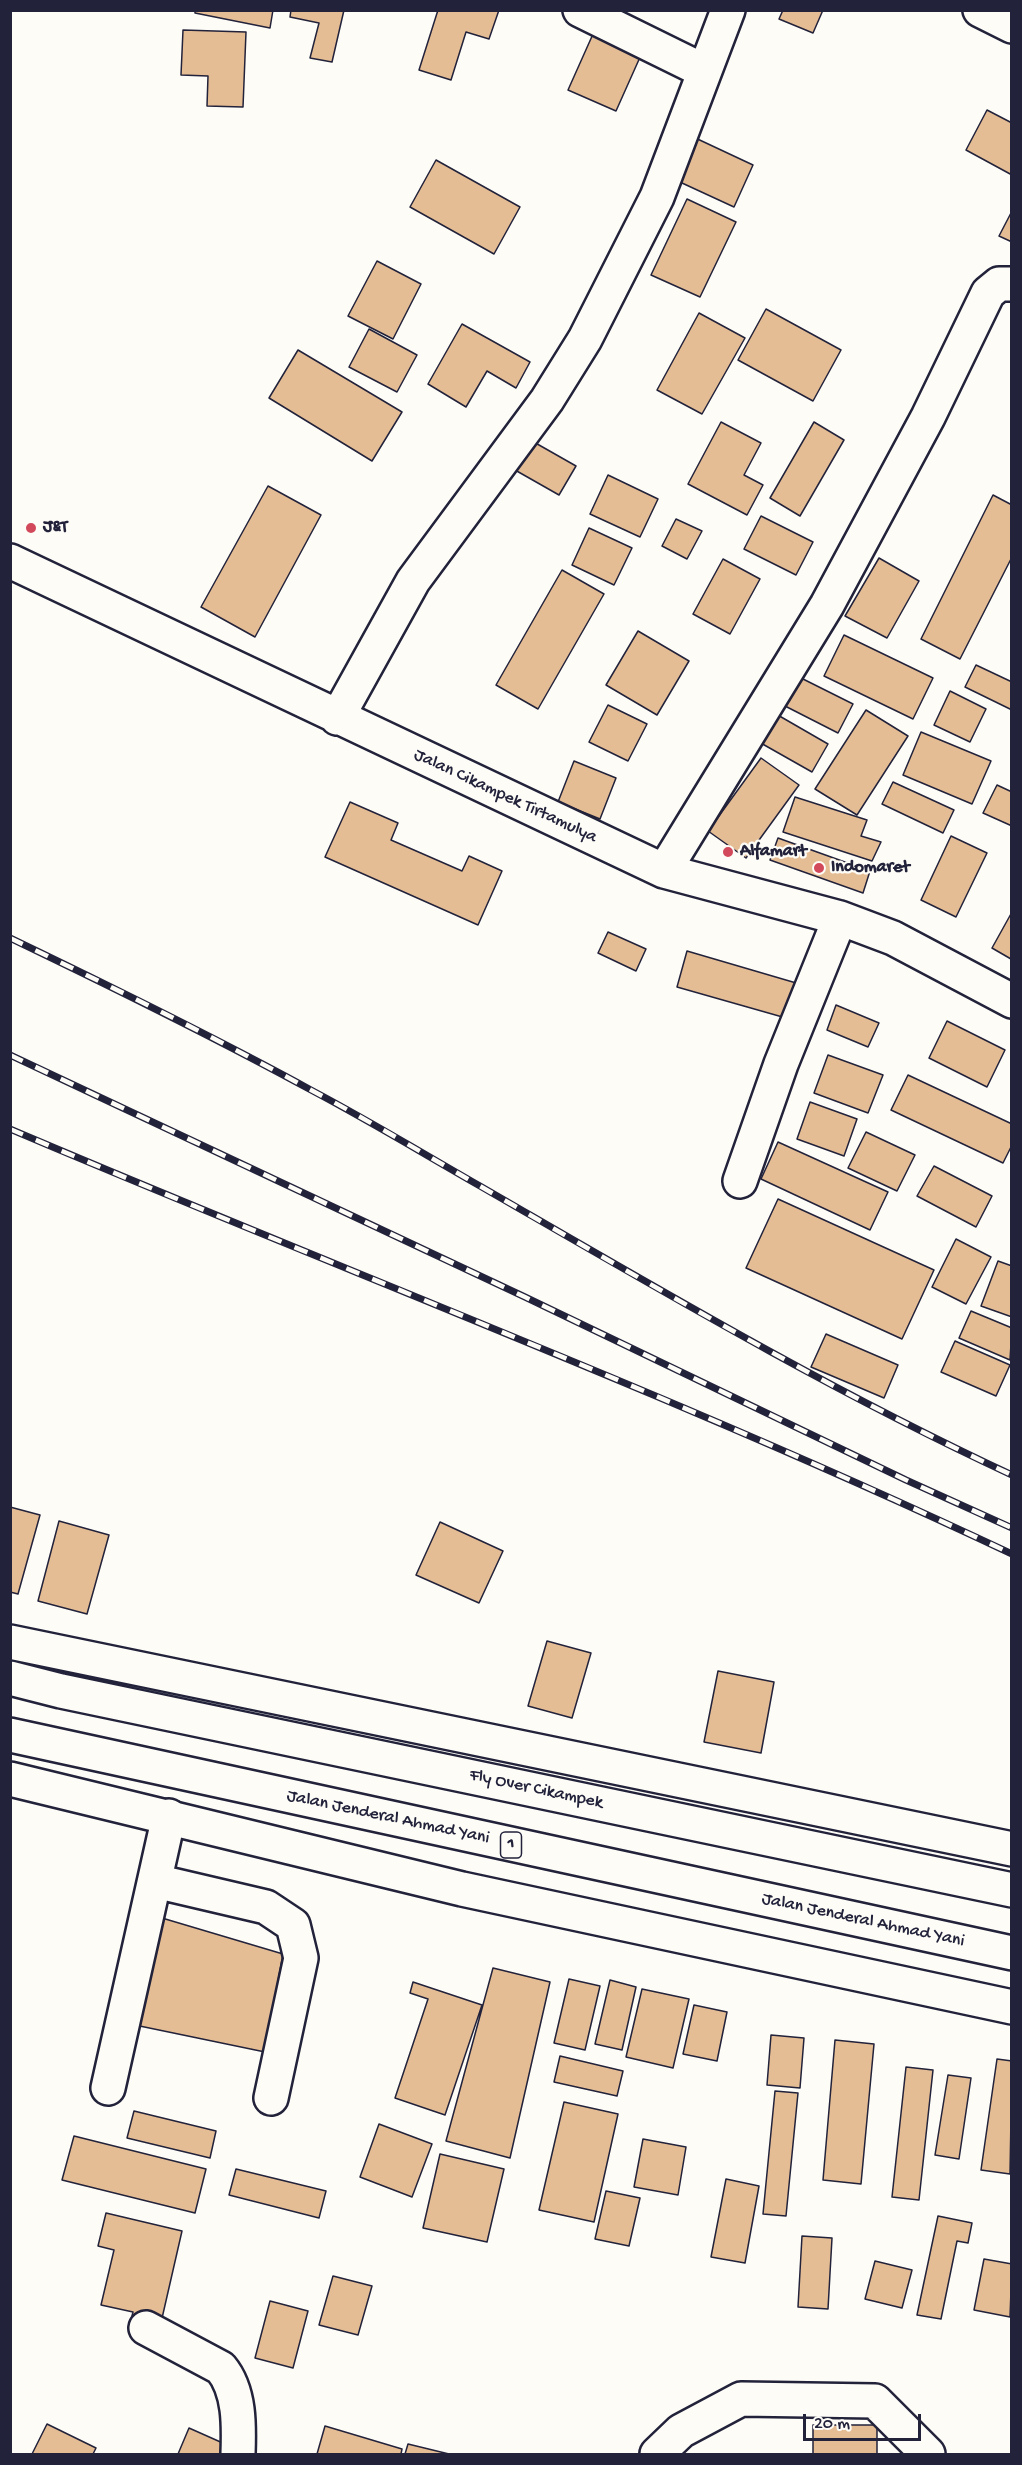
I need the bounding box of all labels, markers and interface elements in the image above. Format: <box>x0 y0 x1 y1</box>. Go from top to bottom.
place label: J&T <box>43 517 68 539</box>
marker: J&T <box>24 521 38 535</box>
street label: Jalan Cikampek Tirtamulya <box>410 745 600 849</box>
place label: Alfamart <box>740 841 807 863</box>
marker: Alfamart <box>721 845 735 859</box>
place label: Indomaret <box>831 857 910 879</box>
marker: Indomaret <box>812 861 826 875</box>
street label: Fly Over Cikampek <box>467 1765 605 1815</box>
street label: Jalan Jenderal Ahmad Yani <box>285 1786 491 1850</box>
road number: 1 <box>500 1832 522 1858</box>
street label: Jalan Jenderal Ahmad Yani <box>760 1889 966 1953</box>
scale bar <box>806 2402 924 2440</box>
text: 20 m <box>814 2414 850 2435</box>

